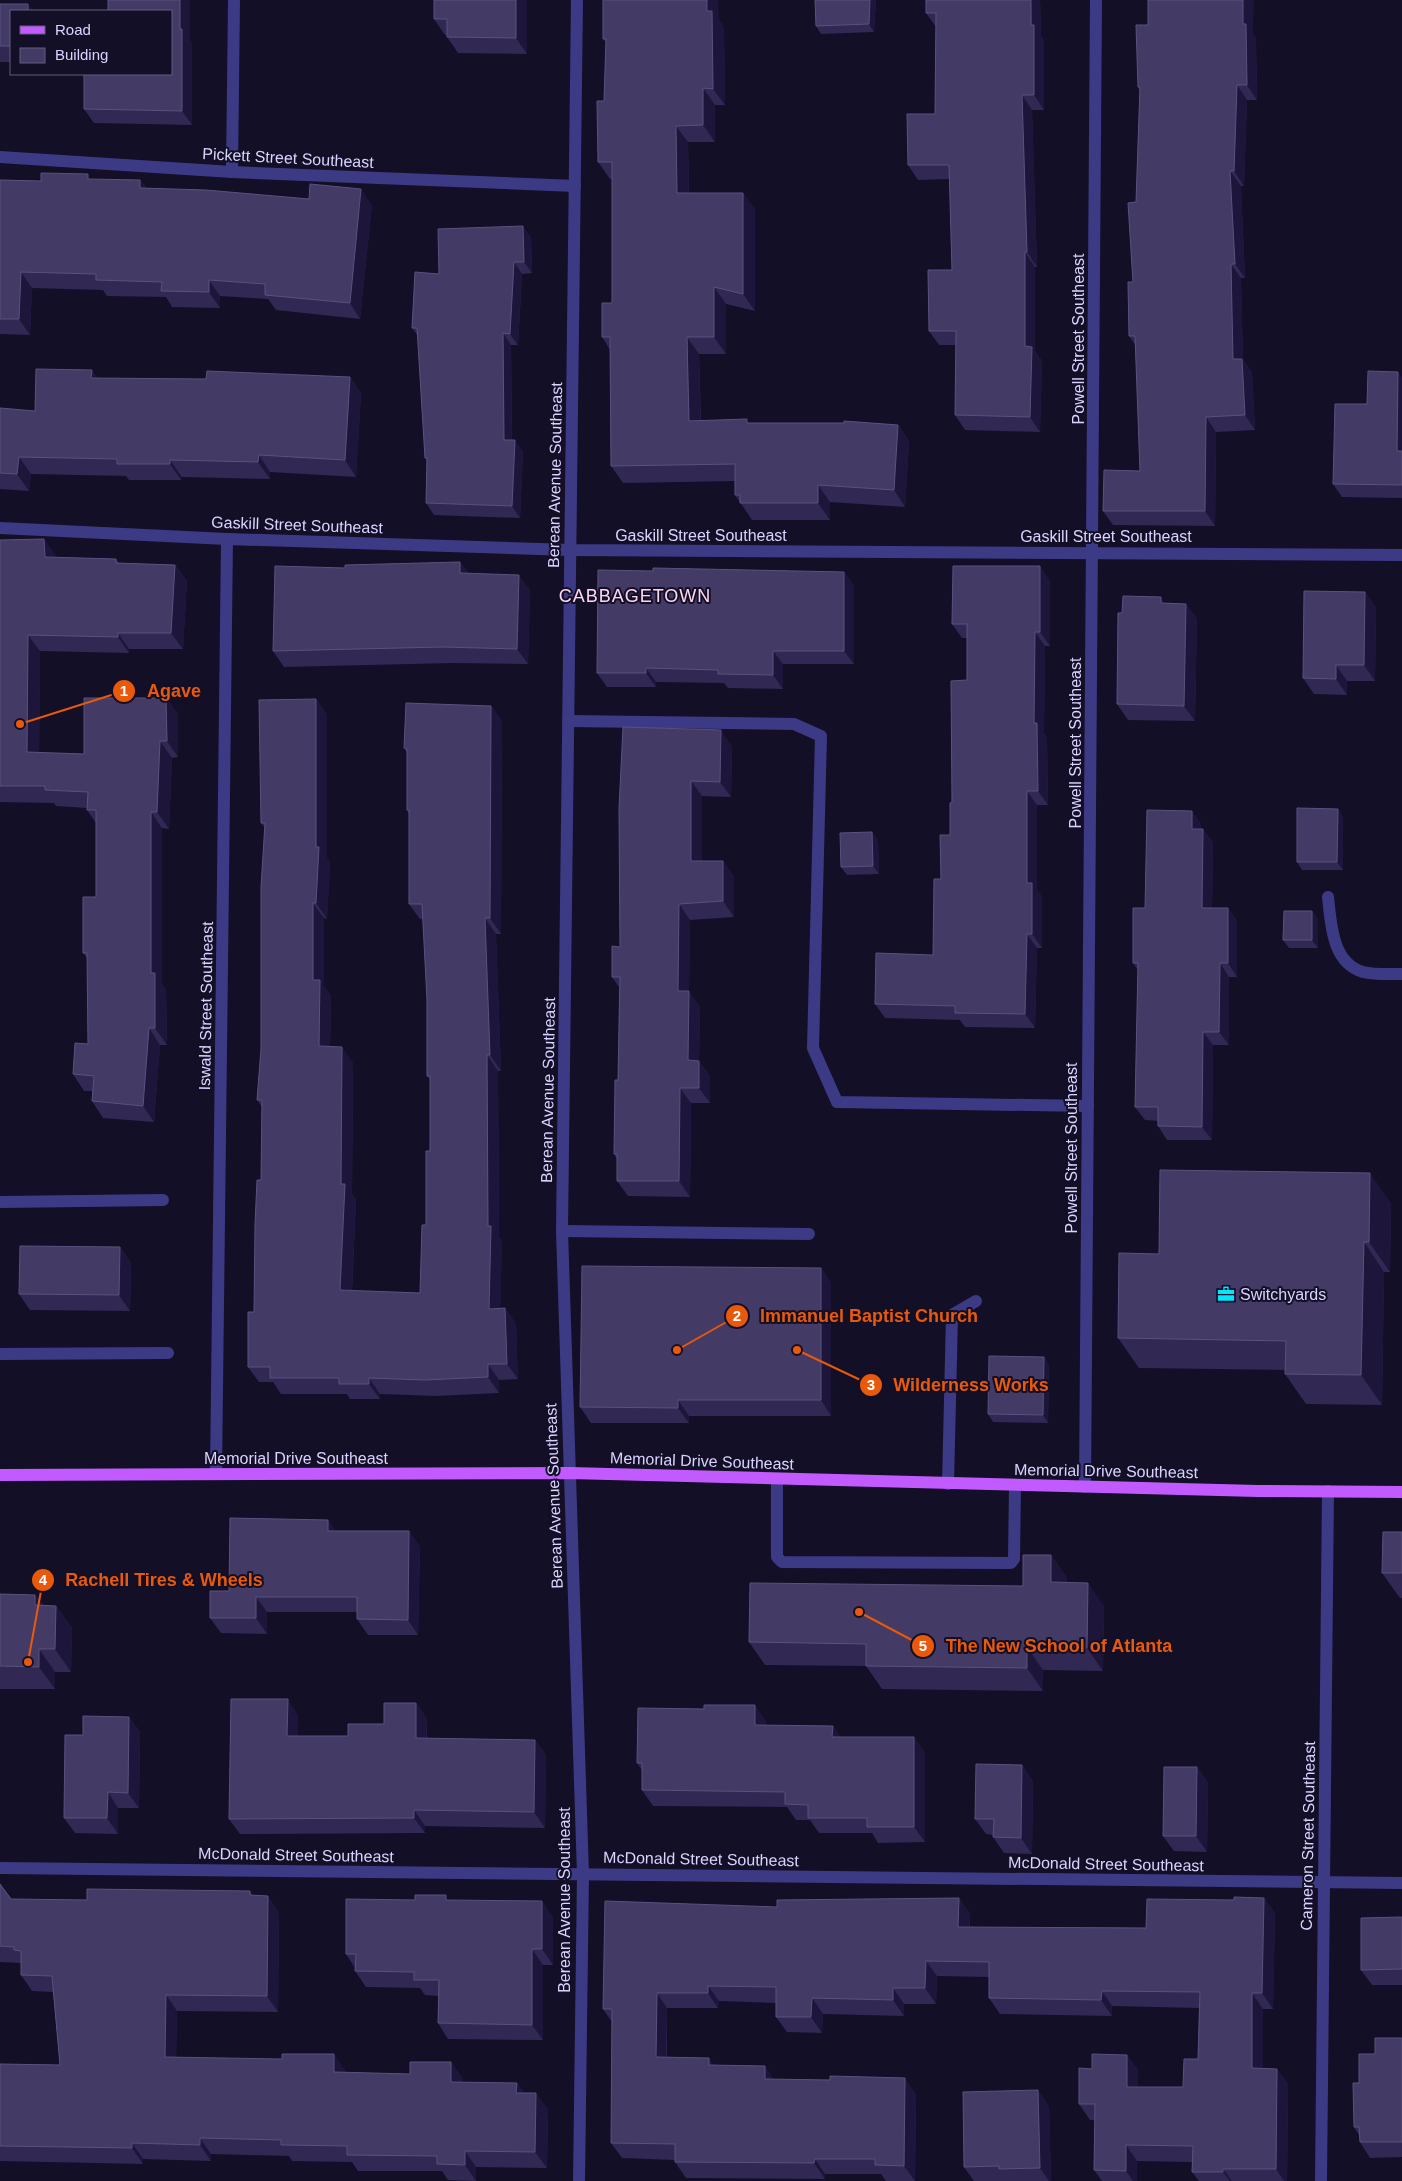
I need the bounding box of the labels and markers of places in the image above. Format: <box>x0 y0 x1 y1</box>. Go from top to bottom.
callout: Agave <box>112 675 211 708</box>
office icon: Switchyards <box>1216 1284 1236 1304</box>
place label: Switchyards <box>1240 1286 1326 1303</box>
callout: Immanuel Baptist Church <box>725 1299 988 1332</box>
callout: Wilderness Works <box>858 1368 1059 1401</box>
callout: Rachell Tires & Wheels <box>30 1563 273 1596</box>
callout: The New School of Atlanta <box>911 1629 1183 1662</box>

